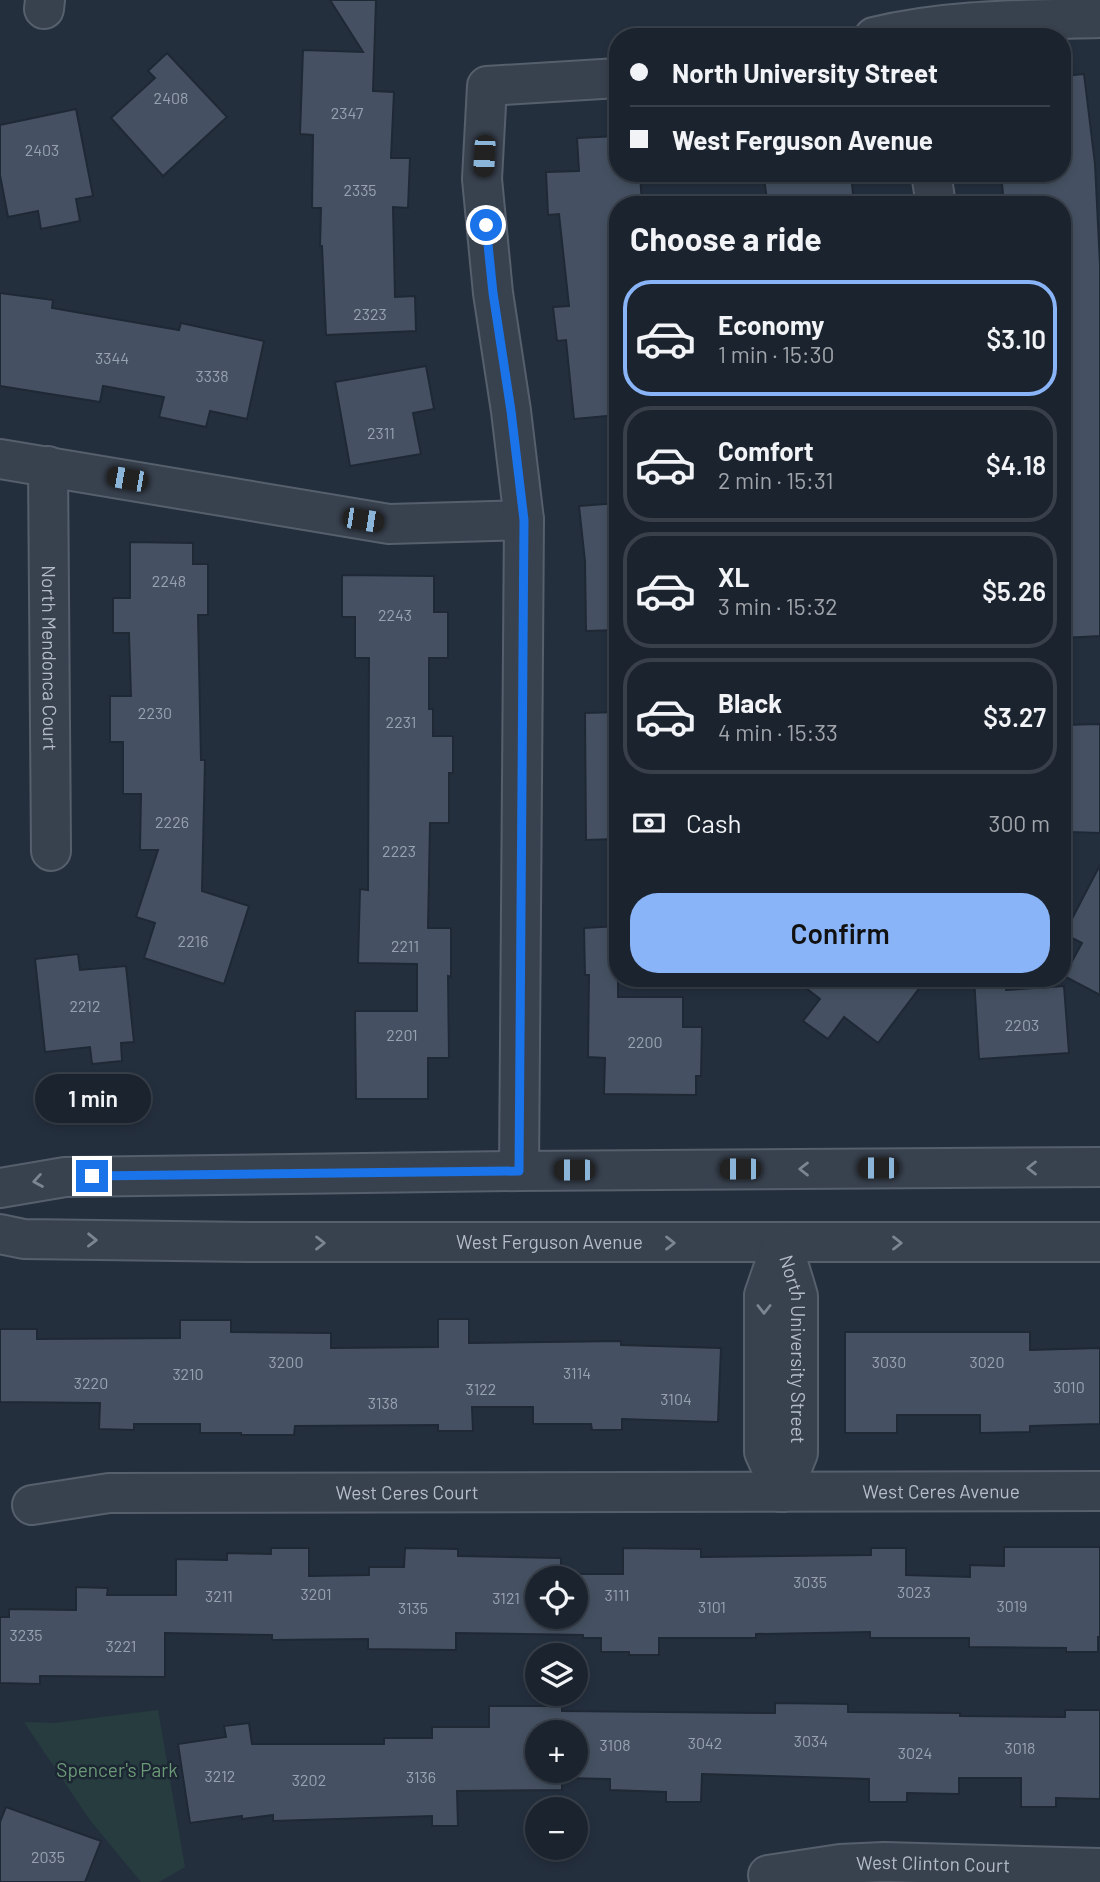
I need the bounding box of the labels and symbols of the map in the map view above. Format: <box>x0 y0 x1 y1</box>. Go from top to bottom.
house number: 2408 <box>154 88 188 107</box>
house number: 2347 <box>331 103 364 122</box>
car <box>473 134 496 178</box>
house number: 2403 <box>25 140 59 159</box>
house number: 2335 <box>343 180 377 199</box>
route start <box>470 209 502 241</box>
house number: 2323 <box>353 304 387 323</box>
house number: 3344 <box>95 348 129 367</box>
house number: 3338 <box>195 366 229 385</box>
house number: 2311 <box>367 423 395 442</box>
car <box>105 465 150 493</box>
car <box>341 506 386 534</box>
street label: North Mendonca Court <box>38 565 62 751</box>
house number: 2248 <box>152 571 186 590</box>
house number: 2243 <box>378 605 412 624</box>
house number: 2230 <box>138 703 172 722</box>
house number: 2231 <box>386 712 416 731</box>
house number: 2226 <box>155 812 189 831</box>
house number: 2223 <box>382 841 416 860</box>
house number: 2216 <box>178 931 208 950</box>
house number: 2211 <box>391 936 419 955</box>
house number: 2212 <box>69 996 101 1015</box>
house number: 2203 <box>1005 1015 1039 1034</box>
house number: 2201 <box>386 1025 418 1044</box>
house number: 2200 <box>627 1032 663 1051</box>
callout: 1 min <box>34 1074 150 1124</box>
car <box>858 1158 900 1179</box>
car <box>720 1159 762 1180</box>
route end <box>76 1160 108 1192</box>
car <box>554 1160 596 1181</box>
one-way arrow <box>1026 1160 1037 1176</box>
one-way arrow <box>799 1161 809 1177</box>
one-way arrow <box>32 1173 44 1188</box>
street label: West Ferguson Avenue <box>456 1230 643 1253</box>
one-way arrow <box>87 1233 98 1248</box>
one-way arrow <box>315 1235 325 1251</box>
one-way arrow <box>665 1235 675 1251</box>
one-way arrow <box>892 1235 903 1251</box>
street label: North University Street <box>775 1252 810 1444</box>
one-way arrow <box>756 1304 772 1315</box>
house number: 3200 <box>269 1352 303 1371</box>
house number: 3030 <box>872 1352 906 1371</box>
house number: 3020 <box>970 1352 1004 1371</box>
house number: 3114 <box>563 1363 591 1382</box>
house number: 3210 <box>172 1364 204 1383</box>
house number: 3220 <box>74 1373 108 1392</box>
house number: 3010 <box>1053 1377 1085 1396</box>
house number: 3122 <box>466 1379 496 1398</box>
house number: 3104 <box>660 1389 692 1408</box>
house number: 3138 <box>368 1393 398 1412</box>
street label: West Ceres Avenue <box>862 1479 1020 1502</box>
street label: West Ceres Court <box>335 1480 479 1504</box>
house number: 3035 <box>793 1572 827 1591</box>
house number: 3023 <box>897 1582 931 1601</box>
house number: 3201 <box>300 1584 332 1603</box>
house number: 3111 <box>604 1585 630 1604</box>
house number: 3211 <box>205 1586 233 1605</box>
house number: 3121 <box>492 1588 520 1607</box>
house number: 3019 <box>997 1596 1027 1615</box>
house number: 3101 <box>698 1597 726 1616</box>
house number: 3135 <box>398 1598 428 1617</box>
house number: 3235 <box>9 1625 43 1644</box>
house number: 3221 <box>106 1636 136 1655</box>
house number: 3034 <box>794 1731 828 1750</box>
house number: 3042 <box>688 1733 722 1752</box>
house number: 3108 <box>599 1735 631 1754</box>
house number: 3018 <box>1005 1738 1035 1757</box>
house number: 3024 <box>898 1743 932 1762</box>
park label: Spencer's Park <box>56 1758 178 1781</box>
house number: 3212 <box>205 1766 235 1785</box>
house number: 3136 <box>406 1767 436 1786</box>
house number: 3202 <box>292 1770 326 1789</box>
house number: 2035 <box>31 1847 65 1866</box>
street label: West Clinton Court <box>856 1850 1010 1876</box>

